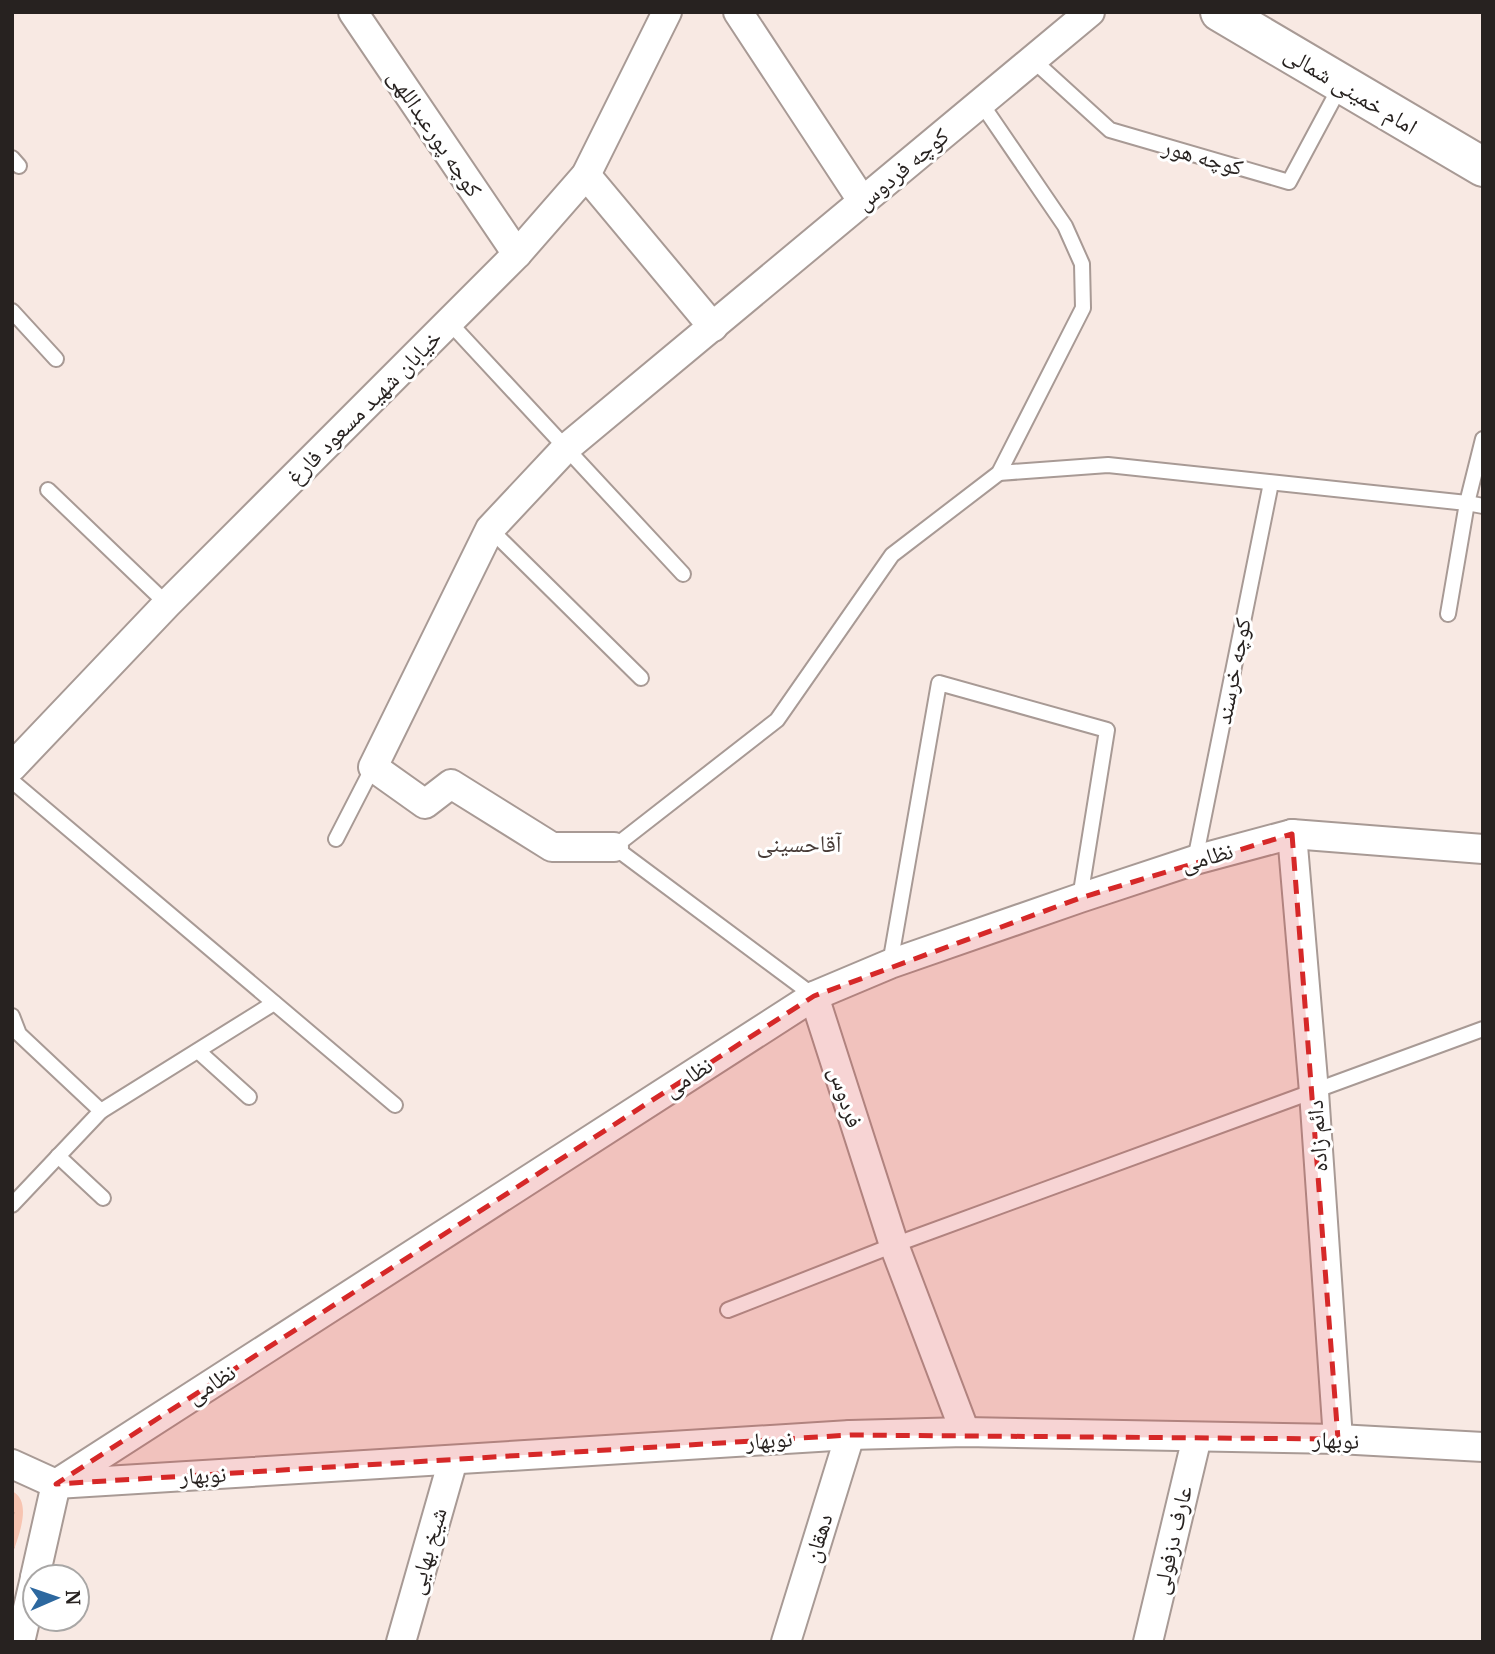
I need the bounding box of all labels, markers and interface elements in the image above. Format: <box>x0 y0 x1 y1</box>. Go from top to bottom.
street label: امام خمینی شمالی <box>1278 39 1423 142</box>
street label: کوچه پورعبداللهی <box>382 63 489 203</box>
street label: کوچه فردوس <box>849 121 955 216</box>
street label: کوچه هور <box>1159 131 1247 182</box>
street label: خیابان شهید مسعود فارغ <box>280 323 448 491</box>
street label: کوچه خرسند <box>1208 615 1257 726</box>
district label: آقاحسینی <box>756 828 842 859</box>
street label: نظامی <box>1177 835 1236 878</box>
street label: نظامی <box>658 1050 718 1103</box>
street label: فردوس <box>823 1063 870 1131</box>
street label: دائم زاده <box>1300 1099 1335 1173</box>
street label: نظامی <box>181 1357 241 1410</box>
street label: نوبهار <box>744 1423 793 1456</box>
street label: نوبهار <box>1311 1424 1360 1455</box>
street label: نوبهار <box>178 1459 227 1490</box>
street label: عارف دزفولی <box>1145 1482 1198 1597</box>
street label: شیخ بهایی <box>400 1504 454 1598</box>
street label: دهقان <box>796 1510 839 1566</box>
north arrow <box>21 1563 91 1633</box>
text: N <box>61 1589 85 1605</box>

